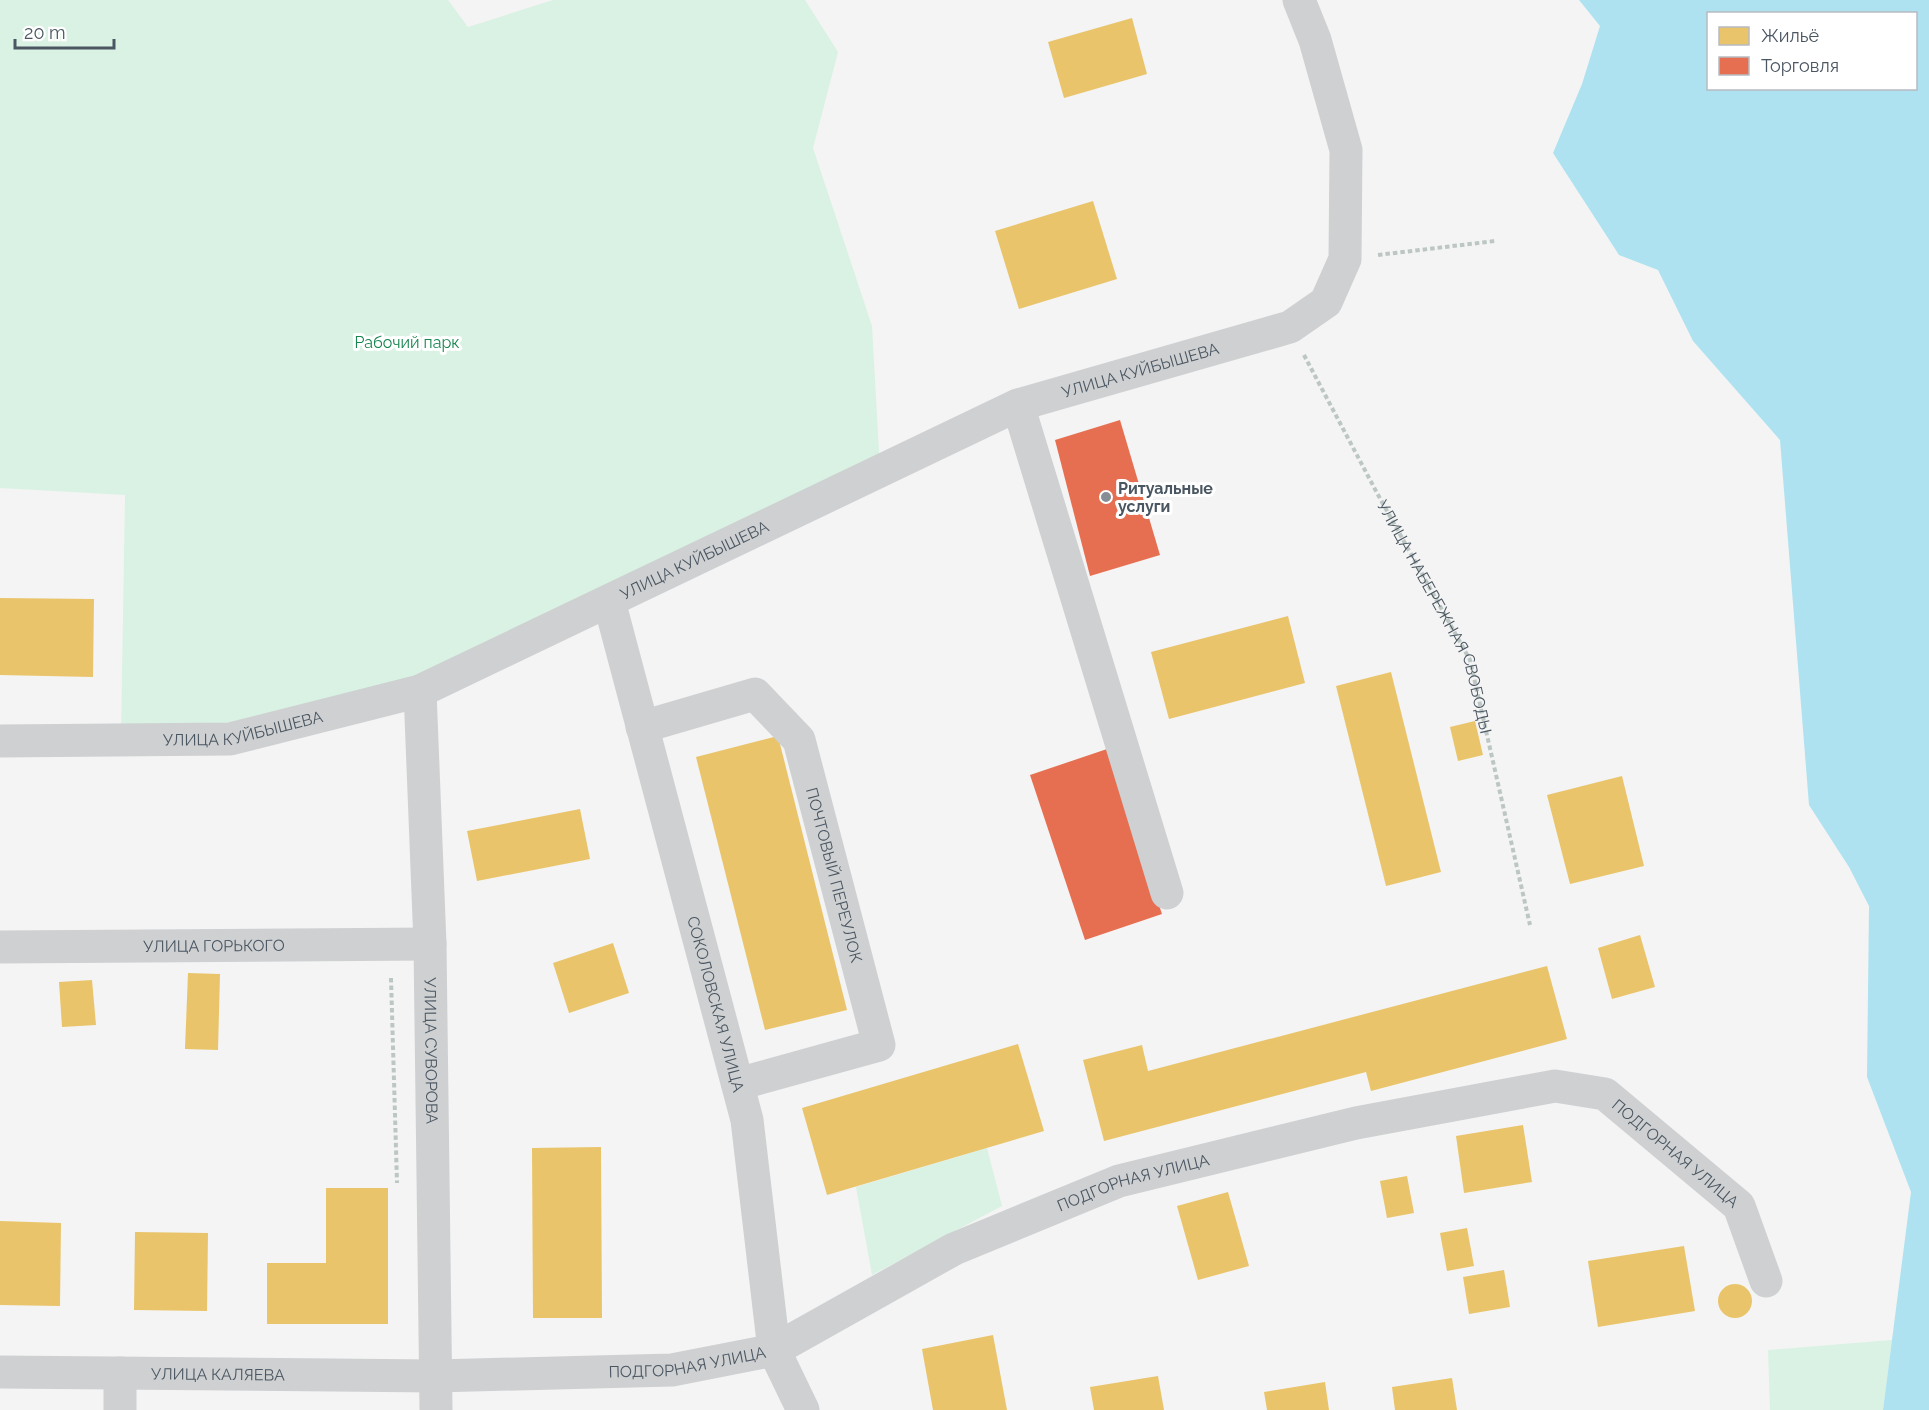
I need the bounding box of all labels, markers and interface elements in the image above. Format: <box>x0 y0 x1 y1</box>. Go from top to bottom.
scale bar <box>15 12 114 50</box>
legend <box>1707 12 1917 90</box>
text: 20 m <box>24 22 66 43</box>
text: Жильё <box>1761 25 1819 46</box>
text: Торговля <box>1761 55 1839 76</box>
park label: Рабочий парк <box>354 333 460 352</box>
street label: УЛИЦА КУЙБЫШЕВА <box>1060 339 1221 402</box>
place label: Ритуальные услуги <box>1118 479 1213 516</box>
marker: Ритуальные услуги <box>1099 490 1113 504</box>
street label: УЛИЦА НАБЕРЕЖНАЯ СВОБОДЫ <box>1373 497 1495 735</box>
street label: УЛИЦА КУЙБЫШЕВА <box>617 517 772 604</box>
street label: УЛИЦА КУЙБЫШЕВА <box>163 707 325 750</box>
street label: ПОЧТОВЫЙ ПЕРЕУЛОК <box>802 786 866 965</box>
street label: СОКОЛОВСКАЯ УЛИЦА <box>683 914 748 1094</box>
street label: УЛИЦА ГОРЬКОГО <box>143 936 285 956</box>
street label: УЛИЦА СУВОРОВА <box>420 977 441 1124</box>
street label: ПОДГОРНАЯ УЛИЦА <box>1608 1095 1742 1212</box>
street label: ПОДГОРНАЯ УЛИЦА <box>1054 1150 1211 1216</box>
street label: ПОДГОРНАЯ УЛИЦА <box>608 1343 768 1382</box>
street label: УЛИЦА КАЛЯЕВА <box>151 1364 285 1385</box>

